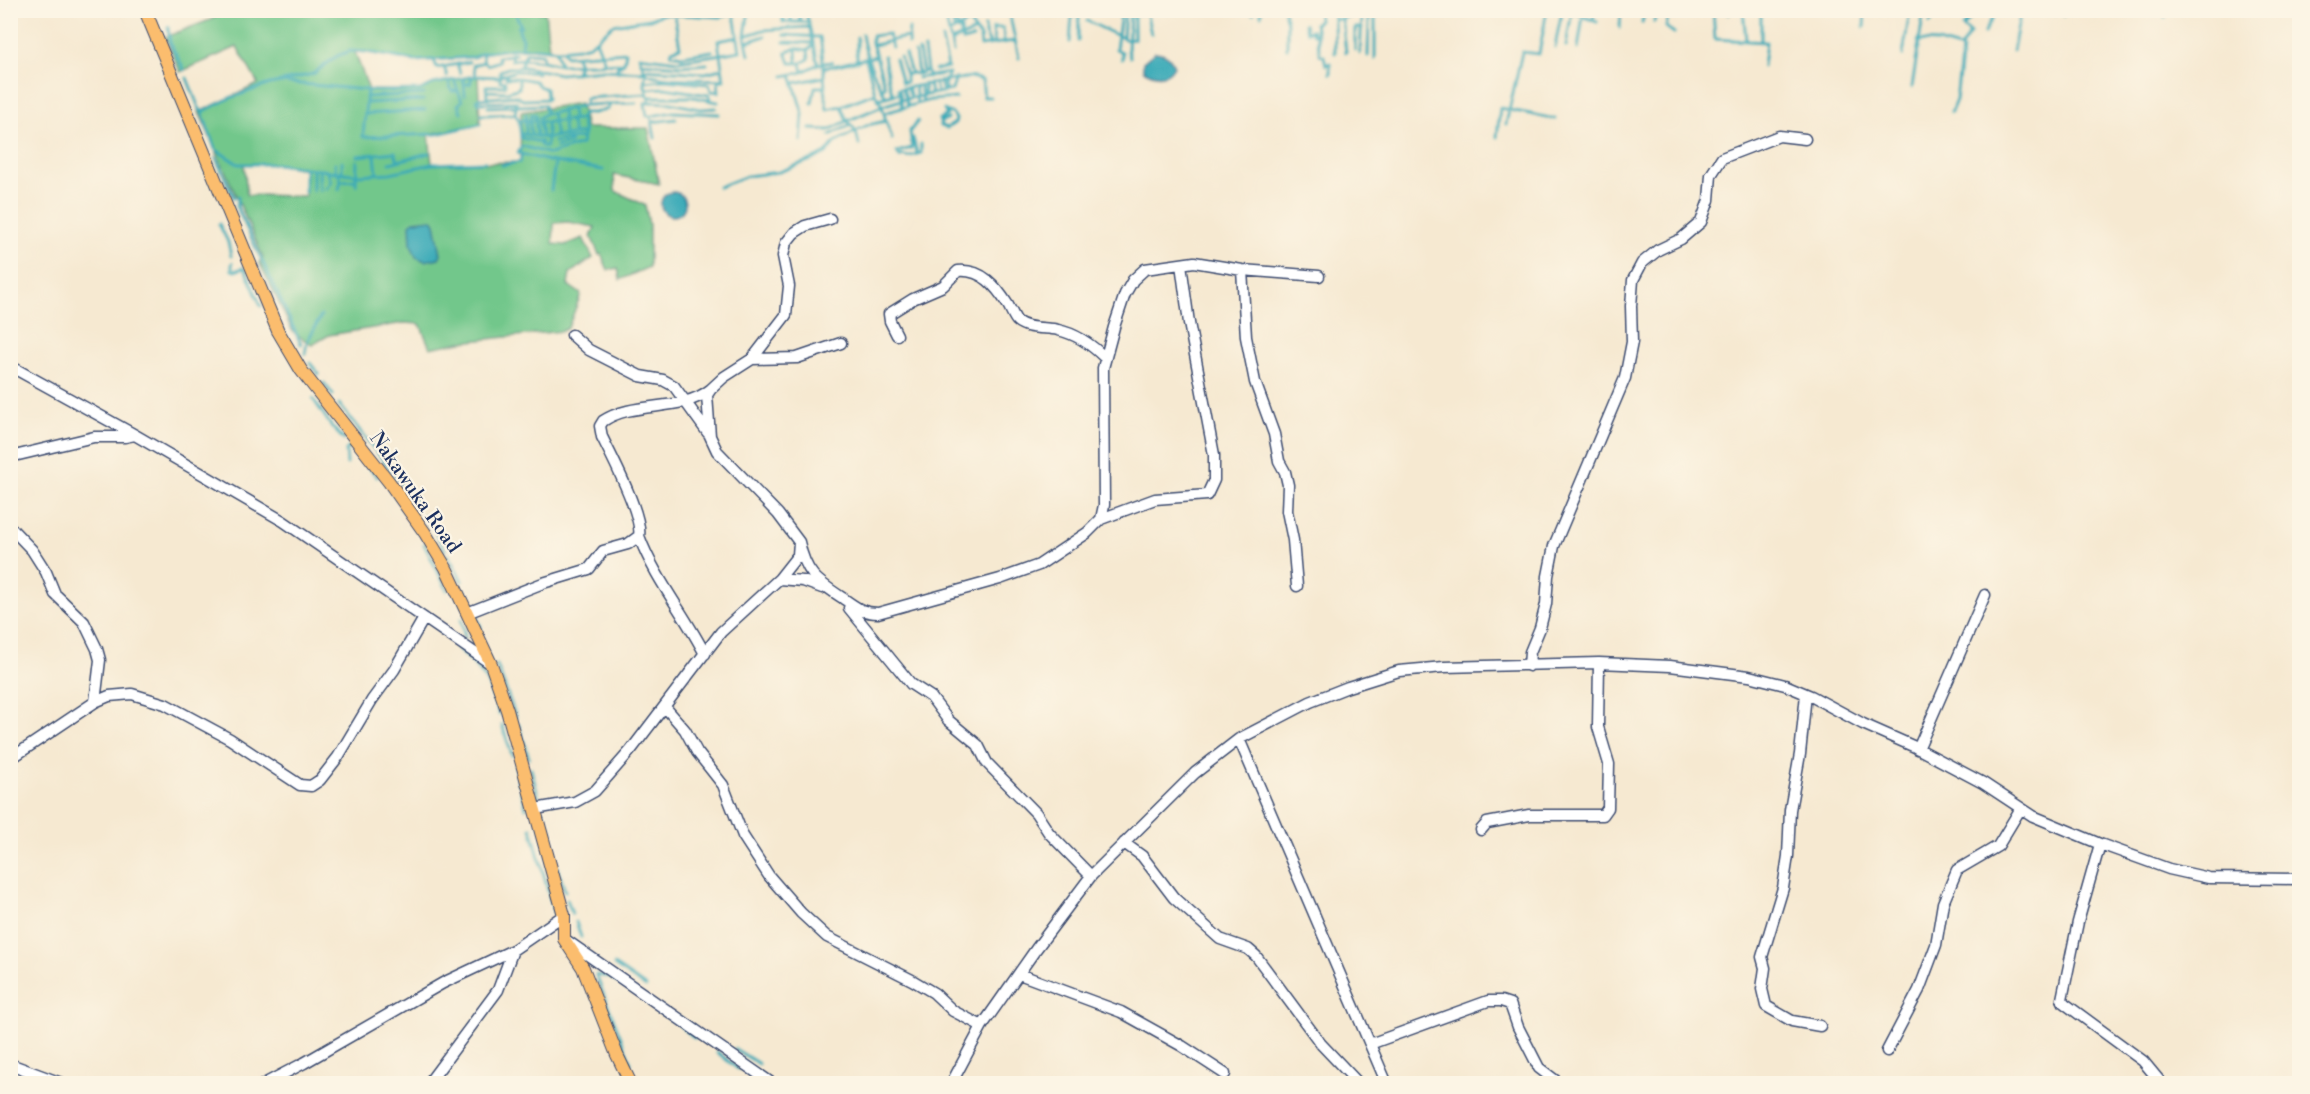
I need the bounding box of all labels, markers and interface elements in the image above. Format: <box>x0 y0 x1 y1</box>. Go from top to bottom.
street label: Nakawuka Road <box>364 427 466 559</box>

